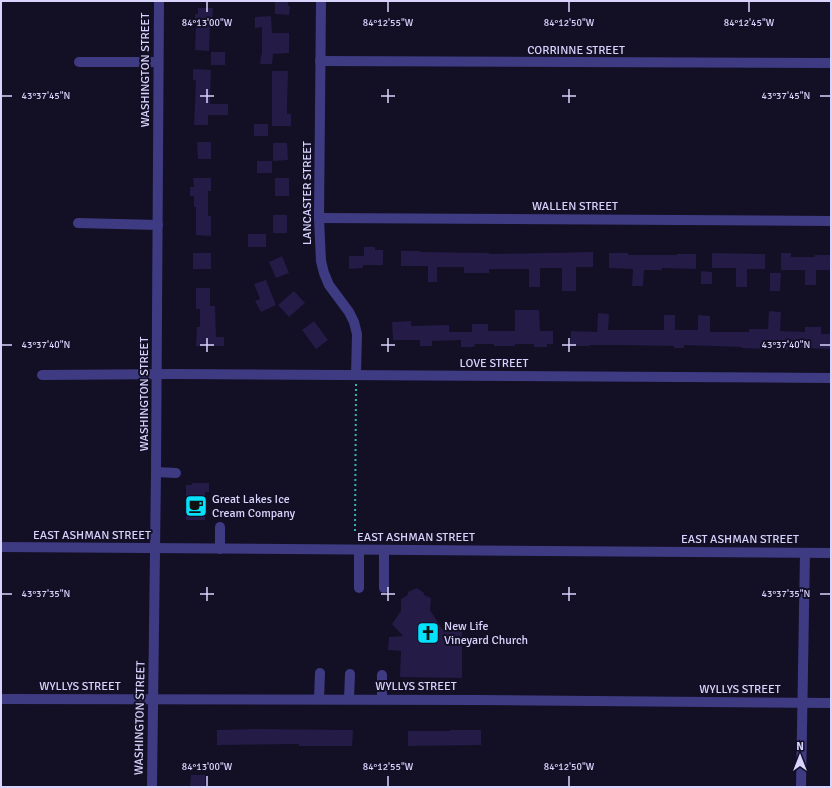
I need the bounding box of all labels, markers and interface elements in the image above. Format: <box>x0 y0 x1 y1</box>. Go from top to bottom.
street label: WASHINGTON STREET <box>138 13 153 127</box>
text: 84°13'00"W <box>182 17 233 29</box>
text: 84°12'55"W <box>363 17 414 29</box>
text: 84°12'50"W <box>544 17 595 29</box>
text: 84°12'45"W <box>724 17 775 29</box>
street label: CORRINNE STREET <box>527 43 625 58</box>
text: 43°37'45"N <box>22 90 70 102</box>
text: 43°37'45"N <box>762 90 810 102</box>
street label: LANCASTER STREET <box>300 141 315 245</box>
street label: WALLEN STREET <box>532 199 618 214</box>
street label: WASHINGTON STREET <box>137 337 152 451</box>
text: 43°37'40"N <box>22 339 70 351</box>
text: 43°37'40"N <box>762 339 810 351</box>
street label: LOVE STREET <box>460 356 529 371</box>
place label: Great Lakes Ice Cream Company <box>212 492 295 521</box>
cafe icon: Great Lakes Ice Cream Company <box>183 493 209 519</box>
street label: EAST ASHMAN STREET <box>33 528 151 543</box>
street label: EAST ASHMAN STREET <box>357 530 475 545</box>
street label: EAST ASHMAN STREET <box>681 532 799 547</box>
text: 43°37'35"N <box>22 588 70 600</box>
text: 43°37'35"N <box>762 588 810 600</box>
place label: New Life Vineyard Church <box>444 619 528 648</box>
church icon: New Life Vineyard Church <box>415 620 441 646</box>
street label: WASHINGTON STREET <box>132 661 149 775</box>
street label: WYLLYS STREET <box>39 679 121 694</box>
street label: WYLLYS STREET <box>375 679 457 694</box>
street label: WYLLYS STREET <box>699 682 781 697</box>
north arrow <box>780 736 820 776</box>
text: N <box>796 740 804 753</box>
text: 84°13'00"W <box>182 761 233 773</box>
text: 84°12'55"W <box>363 761 414 773</box>
text: 84°12'50"W <box>544 761 595 773</box>

